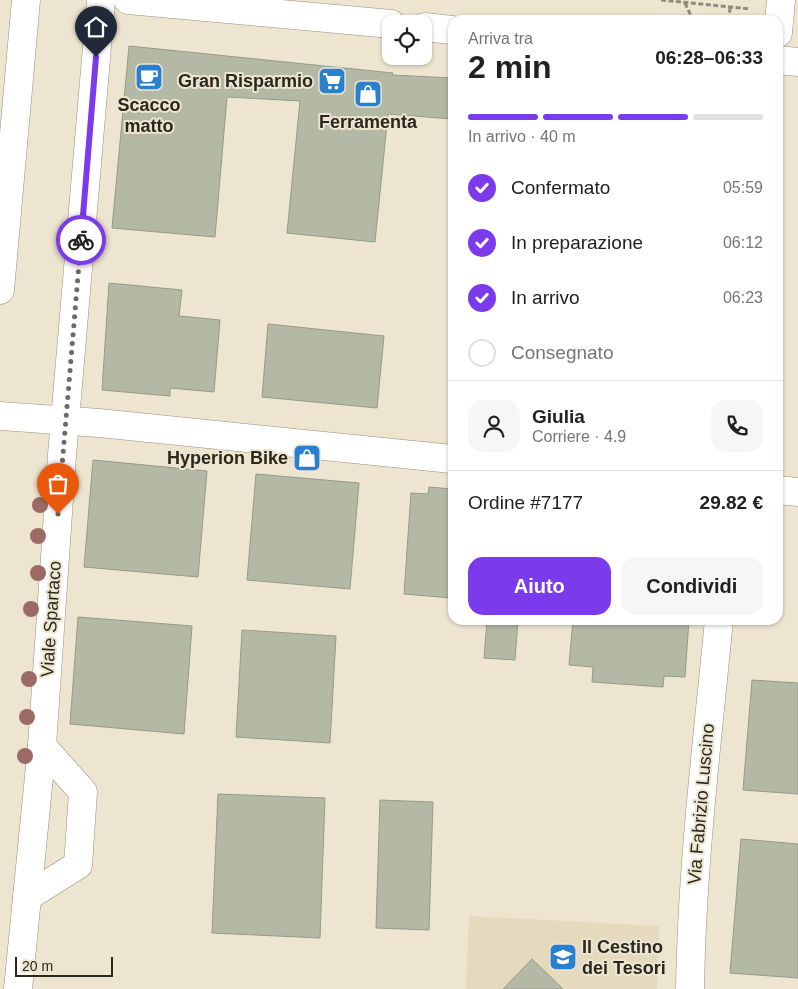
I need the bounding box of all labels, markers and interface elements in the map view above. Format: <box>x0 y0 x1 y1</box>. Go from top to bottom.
pin <box>75 6 117 57</box>
icon: home <box>82 13 110 41</box>
map controls <box>382 15 432 65</box>
button: locate <box>382 15 432 65</box>
text: Arriva tra <box>468 30 533 47</box>
text: 06:28–06:33 <box>655 47 763 68</box>
text: 2 min <box>468 49 552 85</box>
cafe icon: Scacco matto <box>134 62 164 92</box>
supermarket icon: Gran Risparmio <box>317 66 347 96</box>
place label: Gran Risparmio <box>178 71 313 91</box>
shop icon: Ferramenta <box>353 79 383 109</box>
place label: Scacco matto <box>117 95 181 136</box>
place label: Ferramenta <box>319 112 418 132</box>
text: In arrivo · 40 m <box>468 128 576 145</box>
icon: check <box>468 174 496 202</box>
text: Confermato <box>511 177 610 198</box>
text: 05:59 <box>723 179 763 196</box>
courier <box>56 215 106 265</box>
icon: bike <box>67 226 95 254</box>
icon: check <box>468 229 496 257</box>
text: In preparazione <box>511 232 643 253</box>
text: 06:12 <box>723 234 763 251</box>
icon: check <box>468 284 496 312</box>
text: In arrivo <box>511 287 580 308</box>
text: 06:23 <box>723 289 763 306</box>
text: Consegnato <box>511 342 613 363</box>
button: person <box>468 400 520 452</box>
button: phone <box>711 400 763 452</box>
text: Giulia <box>532 406 585 427</box>
text: Corriere · 4.9 <box>532 428 626 445</box>
shop icon: Hyperion Bike <box>292 443 322 473</box>
place label: Hyperion Bike <box>167 448 288 468</box>
pin <box>37 463 79 514</box>
icon: bag <box>44 470 72 498</box>
text: Ordine #7177 <box>468 492 583 513</box>
text: 29.82 € <box>700 492 763 513</box>
button: Aiuto <box>468 557 611 615</box>
button: Condividi <box>621 557 763 615</box>
street label: Viale Spartaco <box>37 560 65 678</box>
street label: Via Fabrizio Luscino <box>684 723 718 885</box>
place label: Il Cestino dei Tesori <box>582 937 666 978</box>
school or university icon: Il Cestino dei Tesori <box>548 942 578 972</box>
scale bar <box>15 954 112 977</box>
text: 20 m <box>22 958 53 974</box>

